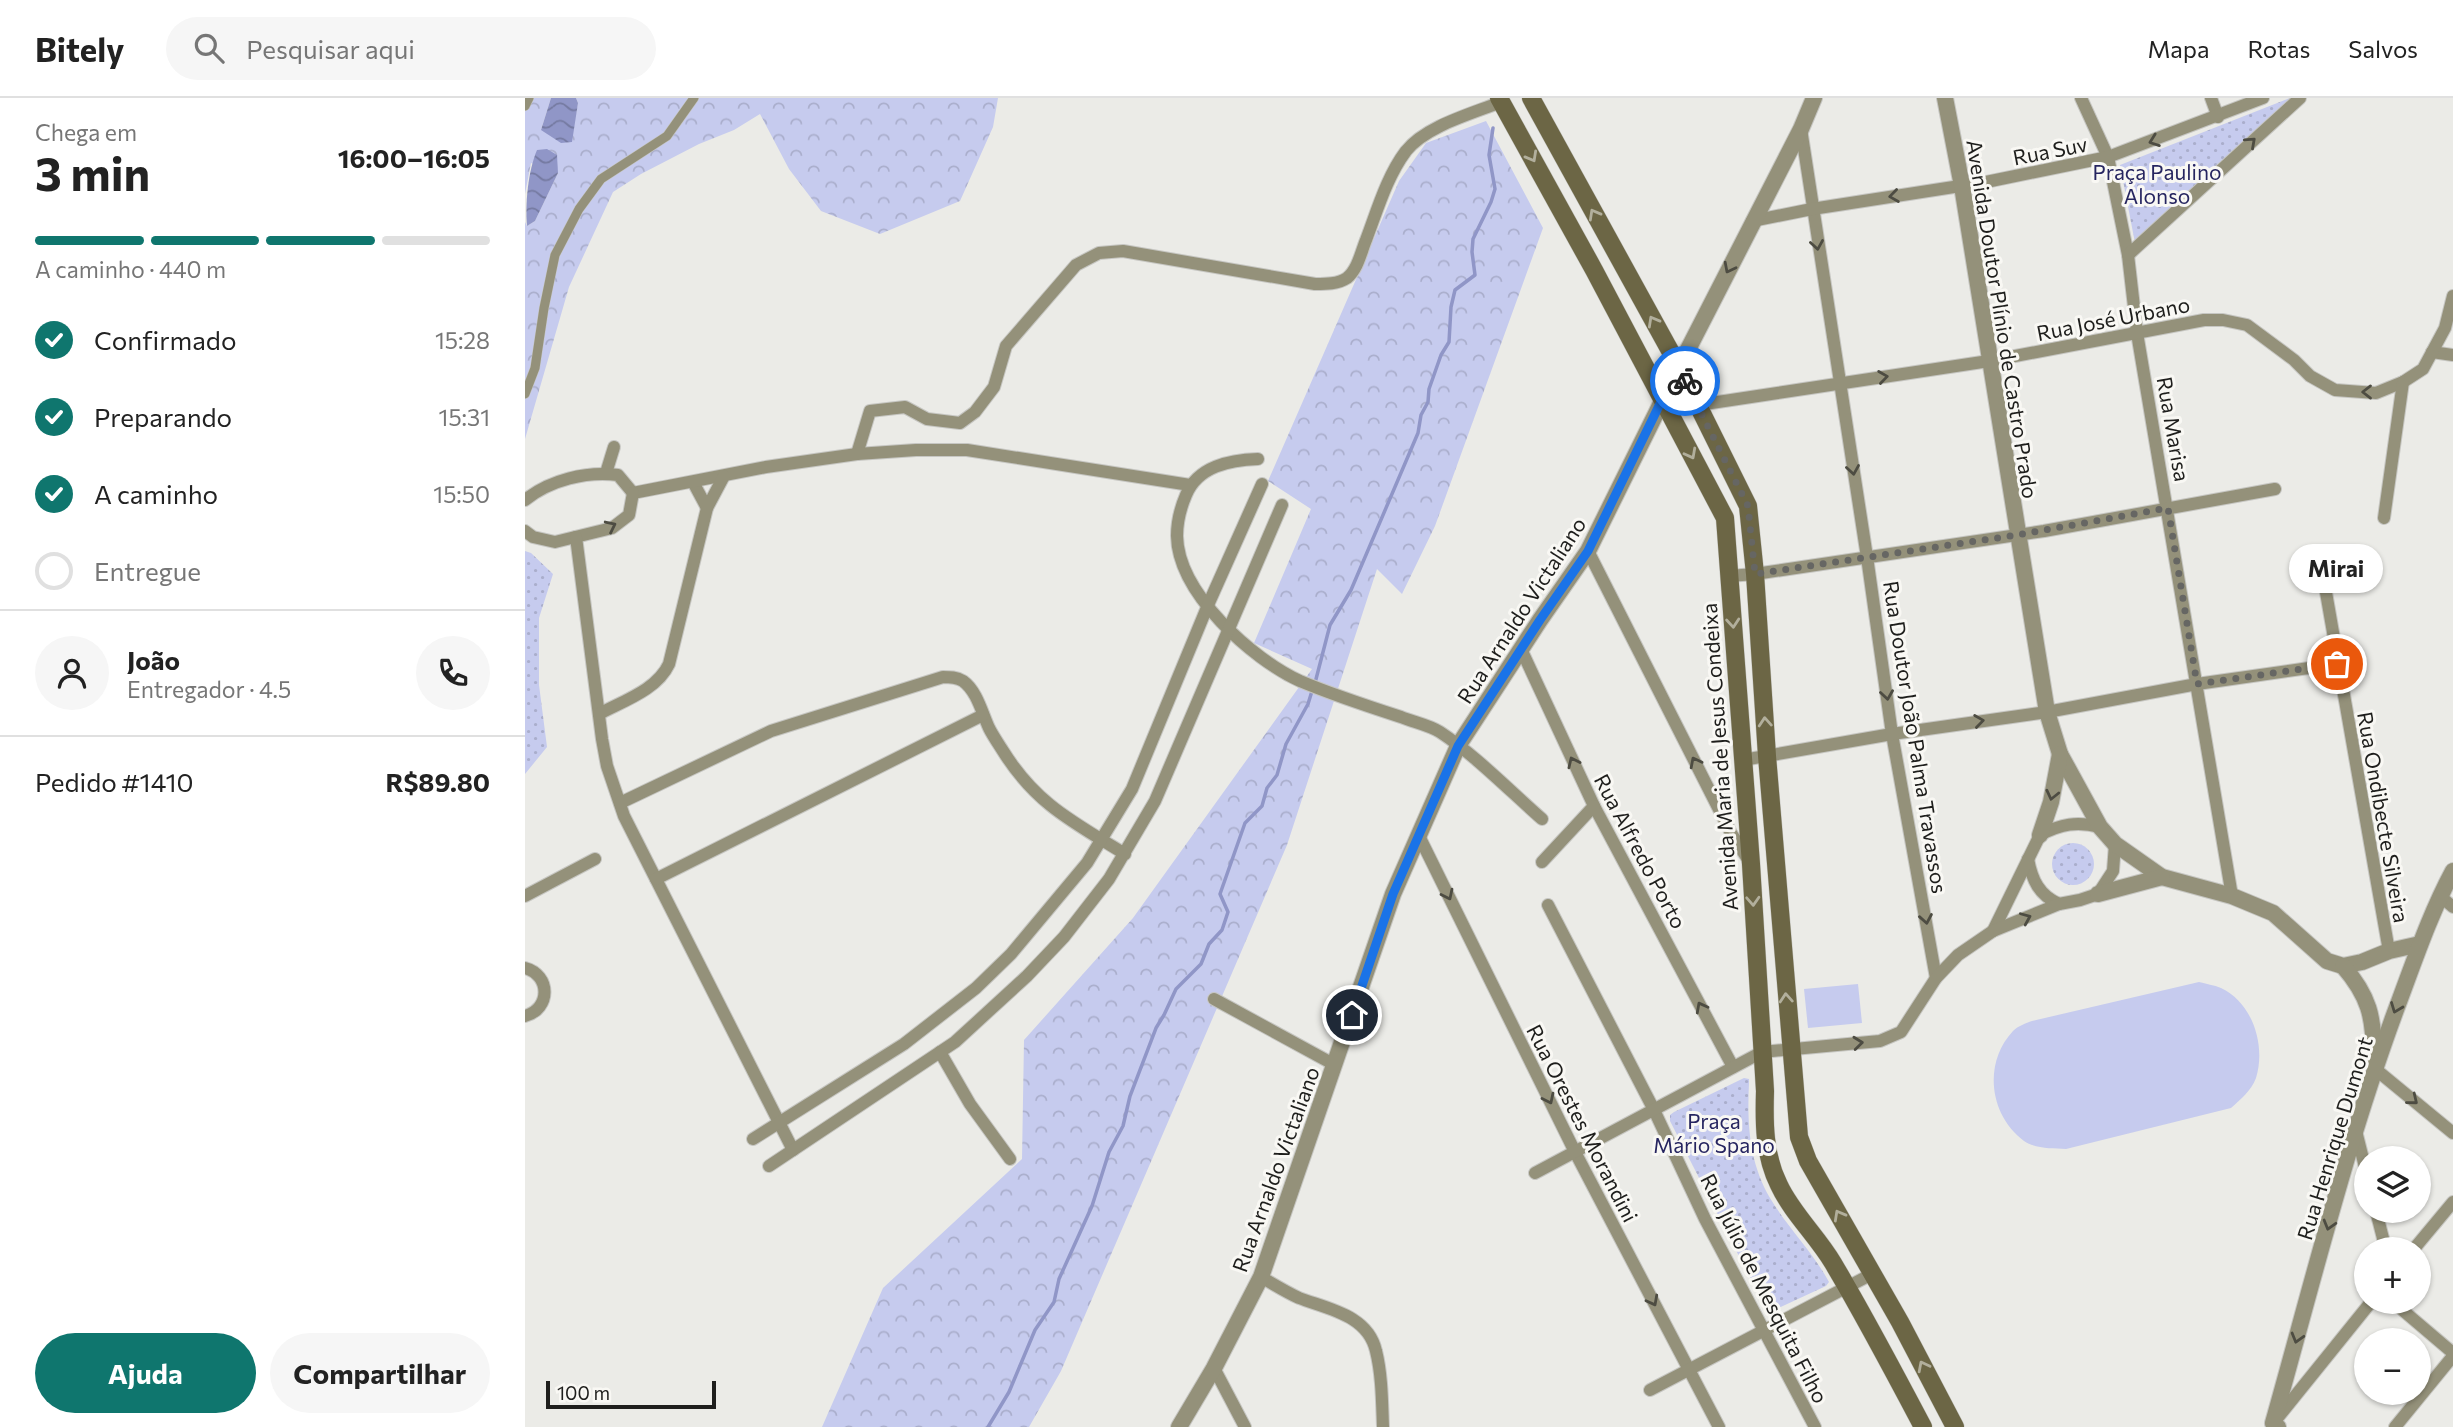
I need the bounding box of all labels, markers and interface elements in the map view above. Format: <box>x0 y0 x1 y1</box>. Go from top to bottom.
search box <box>166 17 656 80</box>
text: Bitely <box>35 28 124 69</box>
icon: search <box>190 29 228 67</box>
text: Pesquisar aqui <box>246 33 415 64</box>
text: Mapa <box>2148 34 2210 63</box>
text: Rotas <box>2248 34 2310 63</box>
text: Salvos <box>2348 34 2418 63</box>
text: Chega em <box>35 118 137 146</box>
street label: Rua Suv <box>2011 130 2090 169</box>
one-way arrow <box>2148 132 2160 146</box>
street label: Avenida Doutor Plínio de Castro Prado <box>1962 138 2044 500</box>
one-way arrow <box>2243 138 2256 151</box>
text: 16:00–16:05 <box>338 142 490 173</box>
text: 3 min <box>35 144 150 200</box>
one-way arrow <box>1524 150 1537 163</box>
park label: Praça Paulino Alonso <box>2093 159 2221 208</box>
one-way arrow <box>1888 189 1900 204</box>
one-way arrow <box>1589 209 1602 222</box>
one-way arrow <box>1809 240 1824 251</box>
text: A caminho · 440 m <box>35 255 226 283</box>
one-way arrow <box>1723 261 1737 273</box>
street label: Rua José Urbano <box>2034 291 2192 345</box>
one-way arrow <box>1648 315 1661 328</box>
icon: check <box>35 321 73 359</box>
text: Confirmado <box>94 324 236 355</box>
text: 15:28 <box>435 326 490 354</box>
courier <box>1650 346 1720 416</box>
icon: bike <box>1666 362 1704 400</box>
one-way arrow <box>1877 369 1889 384</box>
street label: Rua Marisa <box>2152 375 2196 483</box>
one-way arrow <box>2361 384 2372 400</box>
icon: check <box>35 398 73 436</box>
text: Preparando <box>94 401 232 432</box>
text: 15:31 <box>439 403 490 431</box>
one-way arrow <box>1683 447 1696 459</box>
one-way arrow <box>1845 464 1860 476</box>
icon: check <box>35 475 73 513</box>
text: A caminho <box>94 478 218 509</box>
text: 15:50 <box>433 480 490 508</box>
street label: Rua Arnaldo Victaliano <box>1452 512 1590 708</box>
one-way arrow <box>604 520 616 534</box>
callout: Mirai <box>2290 545 2384 594</box>
text: Mirai <box>2308 554 2364 582</box>
text: Entregue <box>94 555 201 586</box>
street label: Rua Doutor João Palma Travassos <box>1879 579 1953 895</box>
street label: Avenida Maria de Jesus Condeixa <box>1696 602 1742 912</box>
one-way arrow <box>1725 617 1740 628</box>
pin <box>2307 634 2367 694</box>
button: person <box>35 636 109 710</box>
button: phone <box>416 636 490 710</box>
text: João <box>127 644 180 675</box>
icon: bag <box>2318 645 2356 683</box>
text: Entregador · 4.5 <box>127 675 291 703</box>
one-way arrow <box>1879 689 1894 701</box>
street label: Rua Ondibecte Silveira <box>2353 709 2415 925</box>
one-way arrow <box>1974 714 1985 729</box>
one-way arrow <box>1758 716 1773 727</box>
one-way arrow <box>1567 757 1581 769</box>
one-way arrow <box>1689 757 1703 769</box>
text: Pedido #1410 <box>35 766 194 797</box>
text: R$89.80 <box>385 766 490 797</box>
street label: Rua Alfredo Porto <box>1590 769 1692 933</box>
one-way arrow <box>2046 789 2060 801</box>
one-way arrow <box>1440 888 1454 900</box>
one-way arrow <box>1745 896 1760 907</box>
one-way arrow <box>2019 912 2031 926</box>
one-way arrow <box>1917 913 1932 925</box>
pin <box>1322 985 1382 1045</box>
one-way arrow <box>1779 992 1794 1003</box>
icon: home <box>1333 996 1371 1034</box>
one-way arrow <box>1696 1001 1709 1014</box>
one-way arrow <box>2391 1001 2405 1013</box>
street label: Rua Orestes Morandini <box>1522 1020 1644 1226</box>
street label: Rua Henrique Dumont <box>2291 1033 2377 1243</box>
one-way arrow <box>1852 1036 1864 1051</box>
street label: Rua Arnaldo Victaliano <box>1226 1063 1324 1275</box>
one-way arrow <box>1540 1092 1554 1104</box>
one-way arrow <box>2406 1092 2418 1105</box>
park label: Praça Mário Spano <box>1653 1108 1775 1157</box>
map controls <box>2354 1146 2431 1405</box>
button: layers <box>2354 1146 2431 1223</box>
street label: Rua Júlio de Mesquita Filho <box>1696 1169 1834 1407</box>
one-way arrow <box>1834 1210 1847 1222</box>
one-way arrow <box>2323 1219 2337 1231</box>
button: + <box>2354 1237 2431 1314</box>
one-way arrow <box>1645 1294 1658 1306</box>
button: − <box>2354 1328 2431 1405</box>
one-way arrow <box>2291 1332 2306 1344</box>
button: Ajuda <box>35 1333 256 1413</box>
button: Compartilhar <box>270 1333 490 1413</box>
one-way arrow <box>1918 1361 1932 1373</box>
scale bar <box>546 1378 716 1410</box>
text: 100 m <box>557 1381 610 1404</box>

